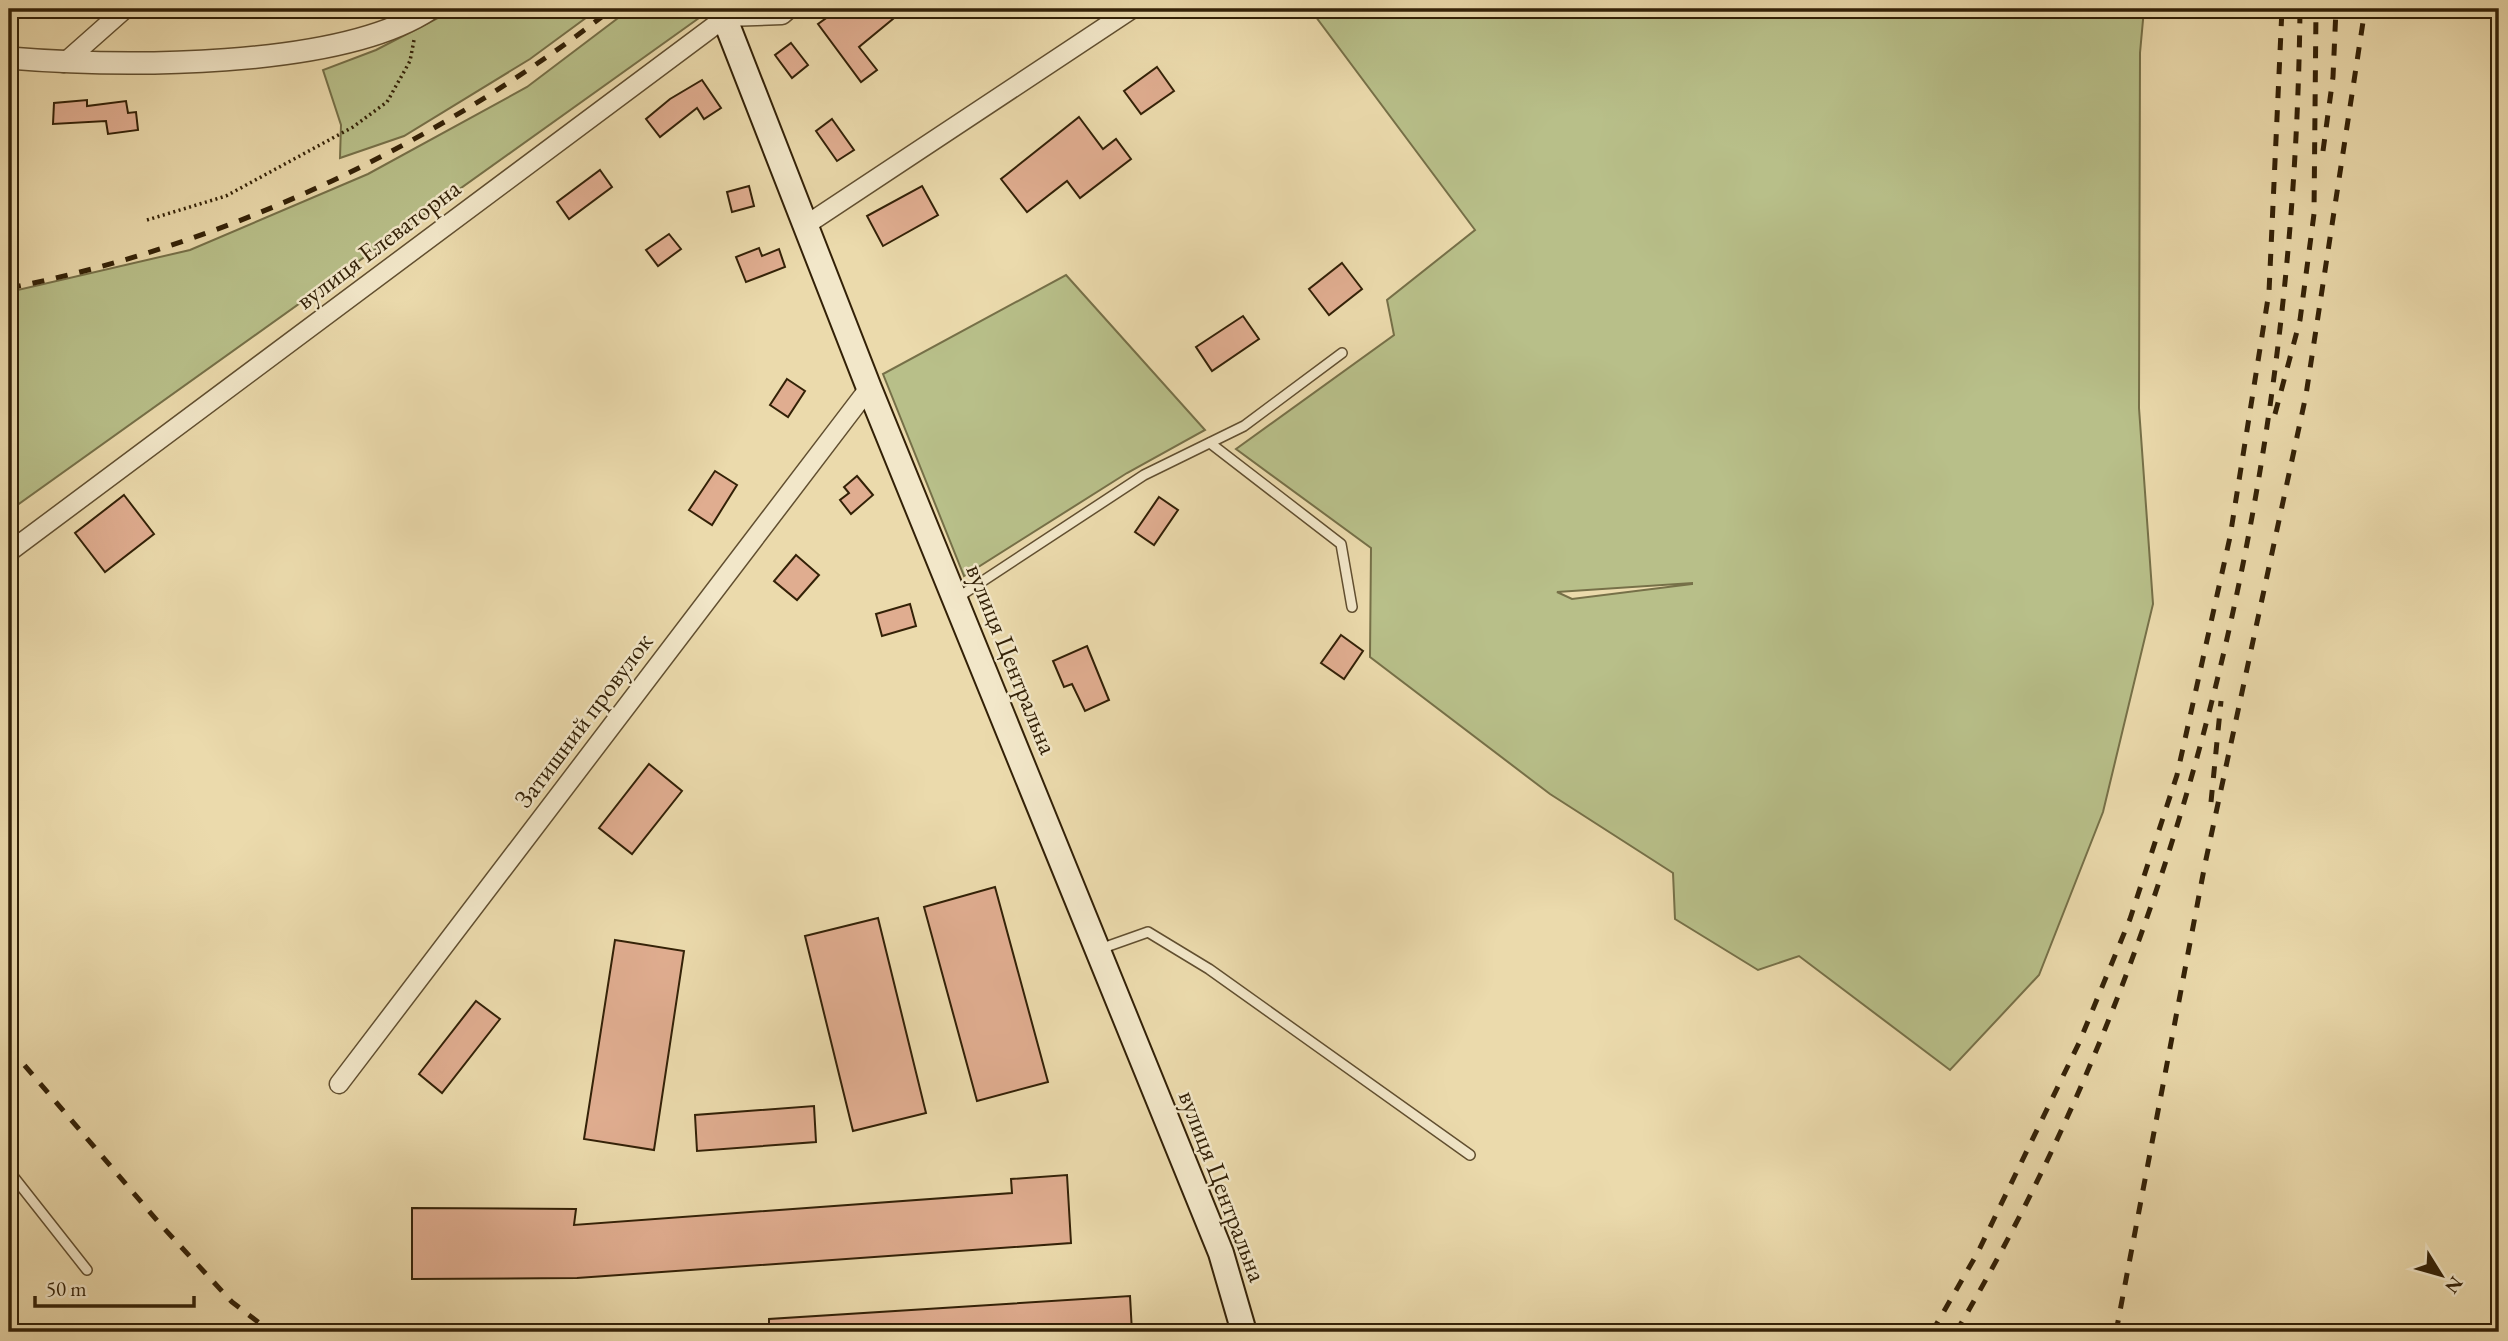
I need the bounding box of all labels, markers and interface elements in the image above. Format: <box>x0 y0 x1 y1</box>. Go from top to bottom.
street label: вулиця Елеваторна <box>289 171 468 317</box>
street label: вулиця Центральна <box>958 559 1066 760</box>
street label: Затишний провулок <box>506 625 660 814</box>
street label: вулиця Центральна <box>1171 1086 1275 1287</box>
north arrow <box>2406 1240 2476 1310</box>
scale bar <box>35 1264 194 1308</box>
text: N <box>2439 1271 2469 1299</box>
text: 50 m <box>46 1275 87 1302</box>

